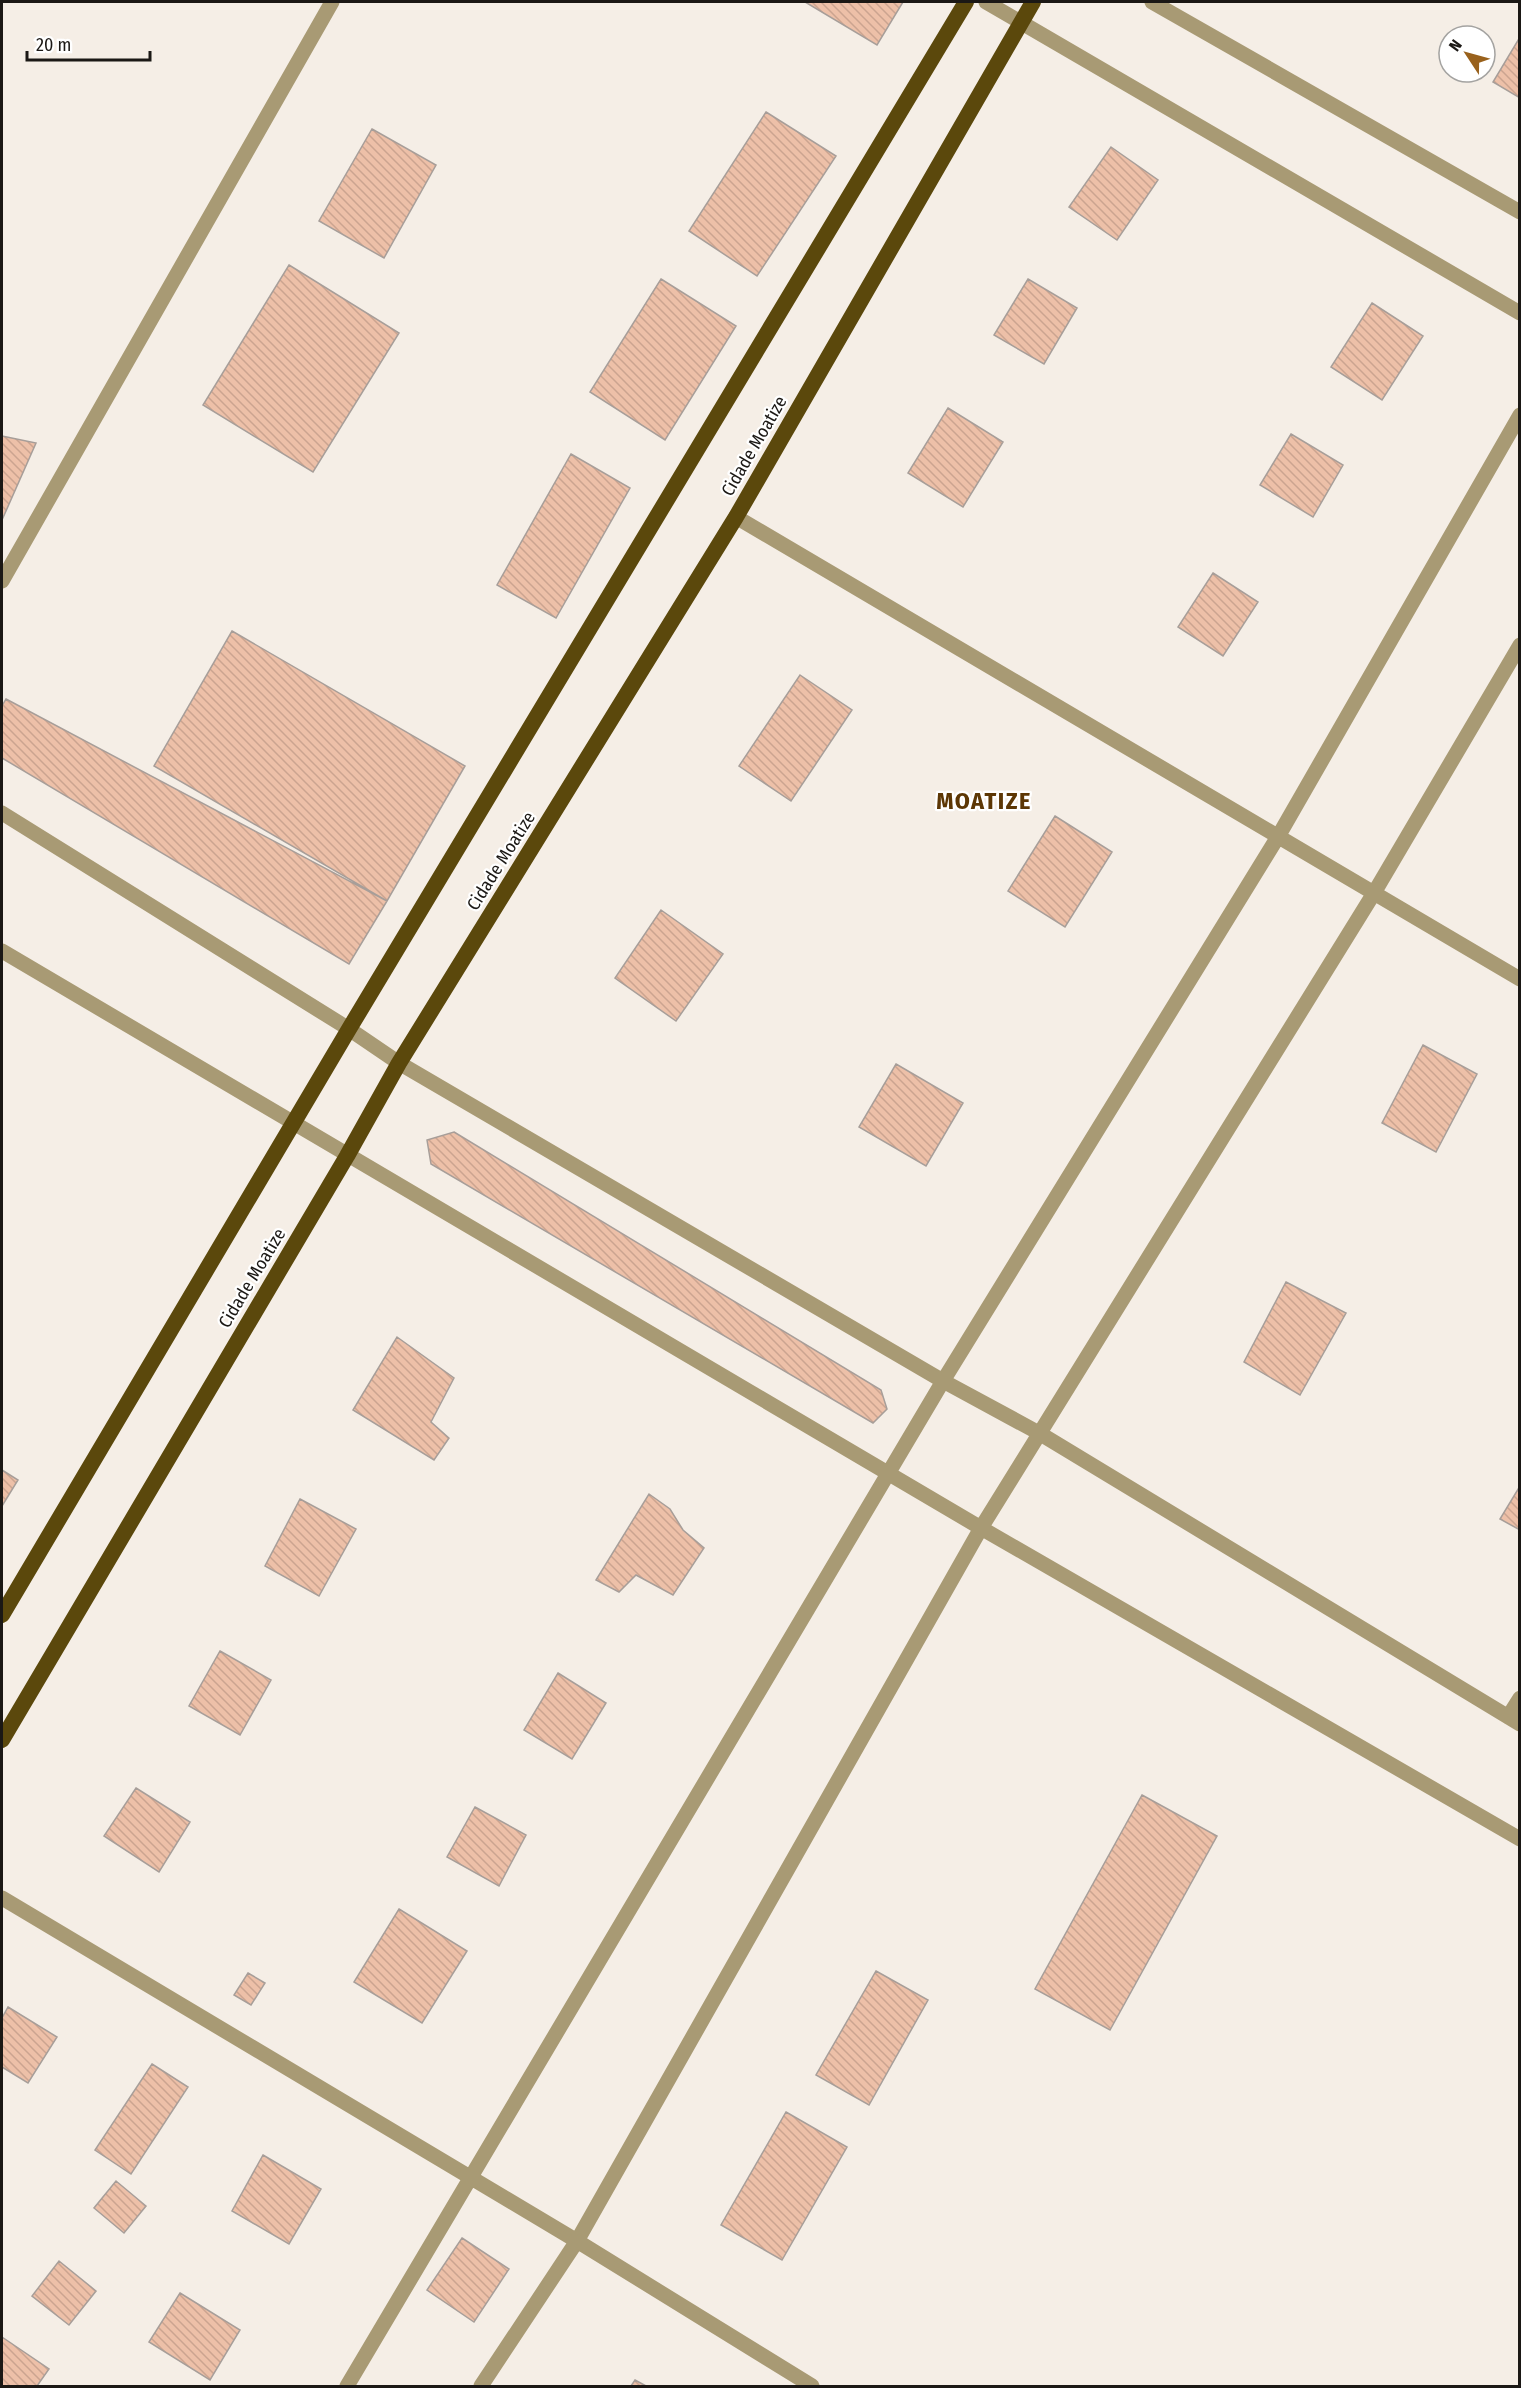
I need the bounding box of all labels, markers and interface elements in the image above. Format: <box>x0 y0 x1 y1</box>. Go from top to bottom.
scale bar <box>27 24 150 62</box>
north arrow <box>1437 24 1497 84</box>
text: 20 m <box>36 34 71 56</box>
text: N <box>1445 36 1466 55</box>
street label: Cidade Moatize <box>716 392 792 500</box>
district label: MOATIZE <box>936 787 1032 815</box>
street label: Cidade Moatize <box>462 808 540 914</box>
street label: Cidade Moatize <box>214 1224 290 1332</box>

